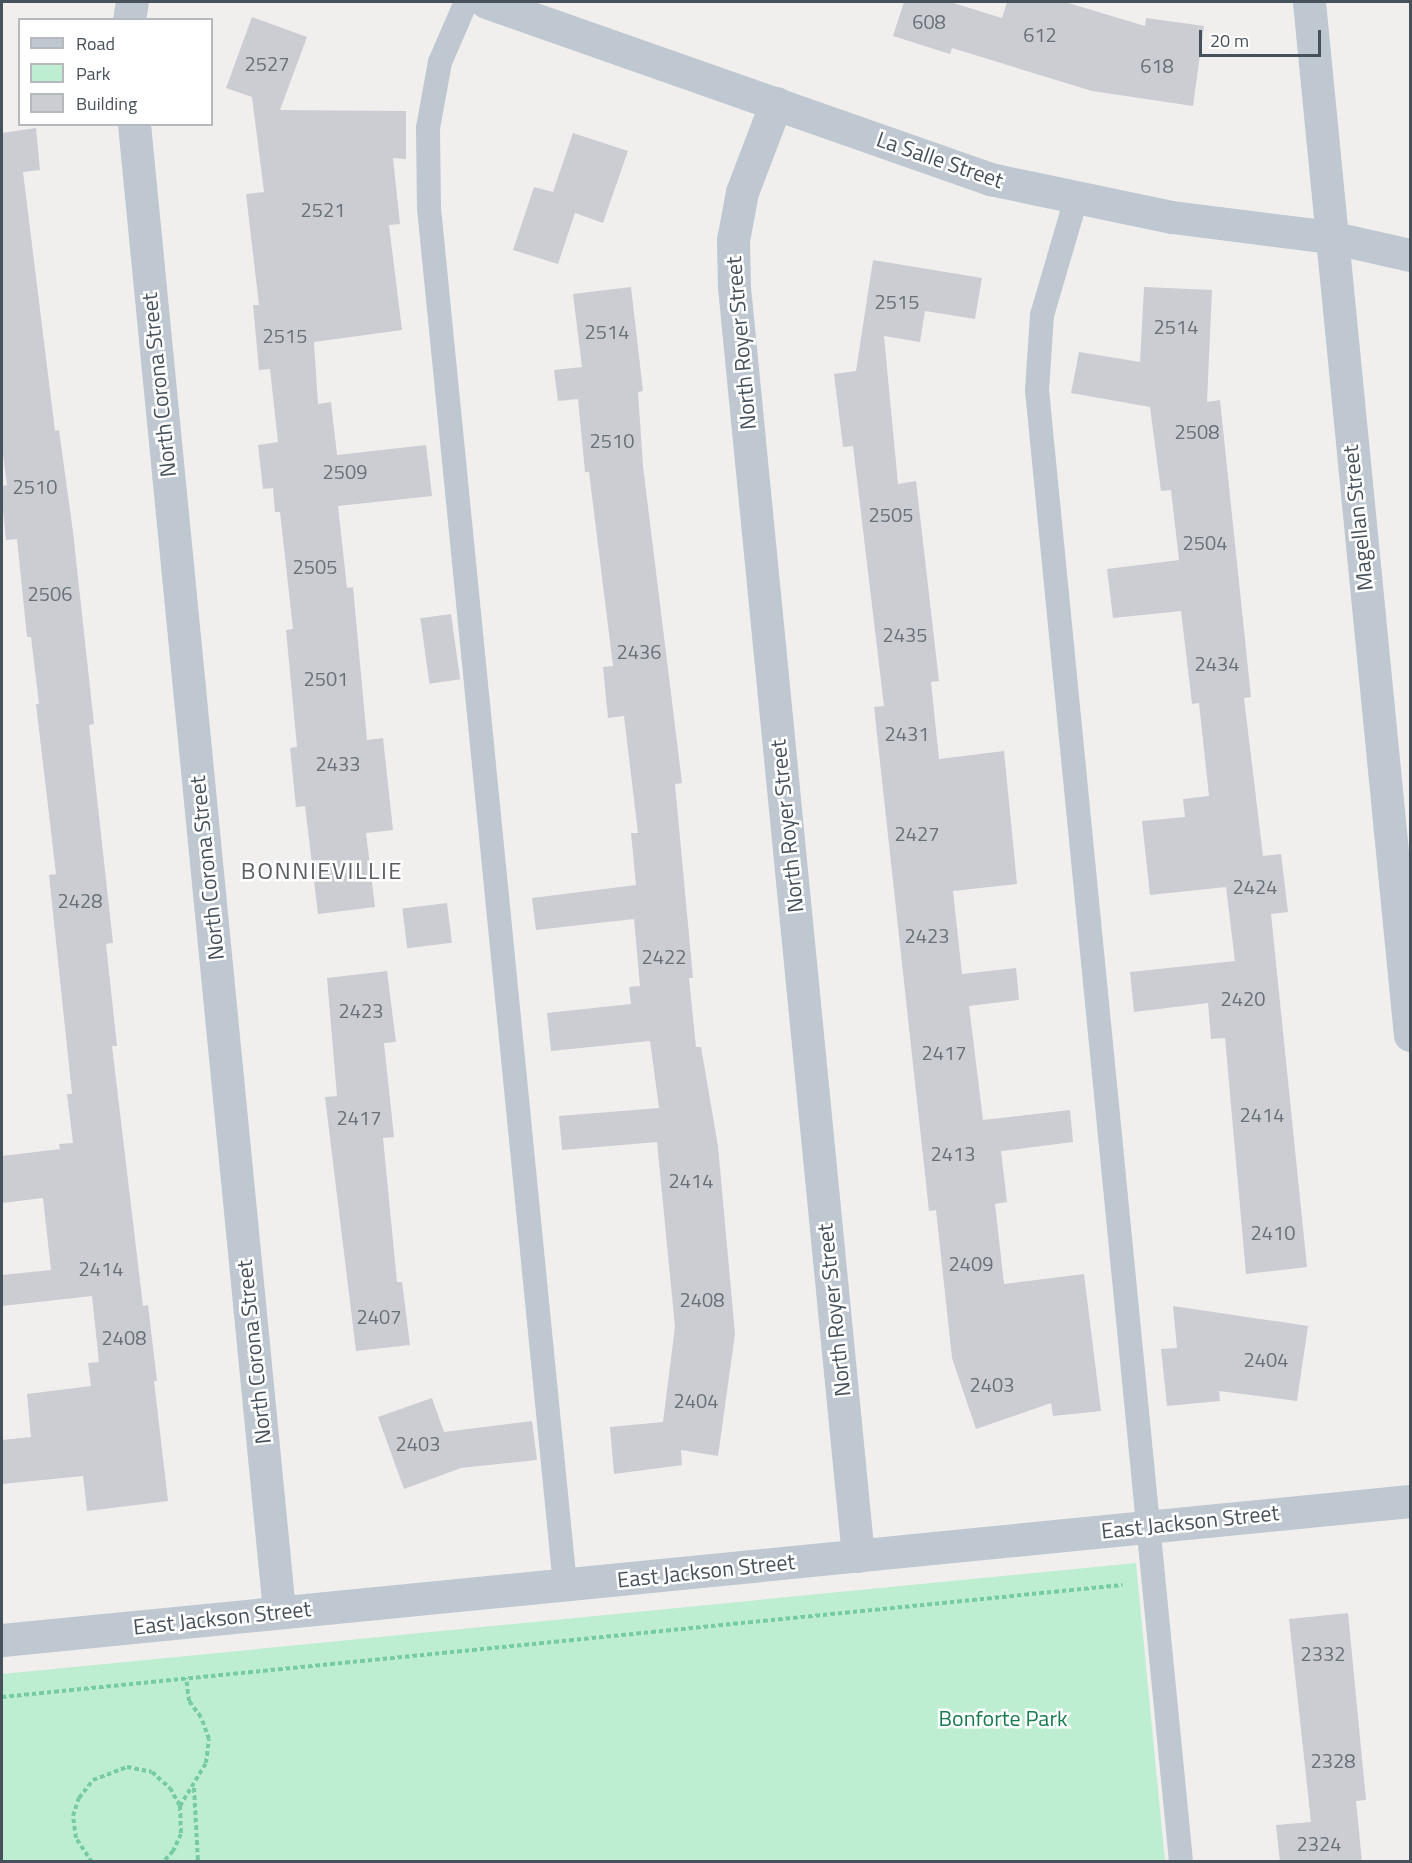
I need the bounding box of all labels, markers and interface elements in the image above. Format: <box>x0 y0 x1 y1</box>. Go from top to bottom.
house number: 608 <box>912 9 946 33</box>
legend <box>18 18 213 126</box>
scale bar <box>1202 18 1324 56</box>
house number: 612 <box>1023 22 1057 46</box>
text: 20 m <box>1210 27 1249 54</box>
text: Road <box>76 30 115 57</box>
house number: 2527 <box>245 51 289 75</box>
house number: 618 <box>1140 53 1174 77</box>
text: Park <box>76 60 110 87</box>
text: Building <box>76 90 137 117</box>
street label: La Salle Street <box>873 126 1007 194</box>
house number: 2521 <box>301 197 345 221</box>
street label: North Royer Street <box>720 255 762 431</box>
house number: 2515 <box>875 289 919 313</box>
street label: North Corona Street <box>136 292 182 478</box>
house number: 2514 <box>1154 314 1198 338</box>
house number: 2514 <box>585 319 629 343</box>
house number: 2515 <box>263 323 307 347</box>
house number: 2508 <box>1175 419 1219 443</box>
house number: 2510 <box>590 428 634 452</box>
street label: Magellan Street <box>1337 444 1379 592</box>
house number: 2509 <box>323 459 367 483</box>
house number: 2510 <box>13 474 57 498</box>
house number: 2505 <box>869 502 913 526</box>
house number: 2504 <box>1183 530 1227 554</box>
house number: 2505 <box>293 554 337 578</box>
house number: 2506 <box>28 581 72 605</box>
house number: 2435 <box>883 622 927 646</box>
house number: 2436 <box>617 639 661 663</box>
house number: 2434 <box>1195 651 1239 675</box>
house number: 2501 <box>304 666 348 690</box>
house number: 2431 <box>885 721 929 745</box>
street label: North Royer Street <box>765 738 809 914</box>
house number: 2433 <box>316 751 360 775</box>
street label: North Corona Street <box>184 775 230 961</box>
house number: 2427 <box>895 821 939 845</box>
district label: BONNIEVILLIE <box>241 857 403 885</box>
house number: 2424 <box>1233 874 1277 898</box>
house number: 2428 <box>58 888 102 912</box>
house number: 2423 <box>905 923 949 947</box>
house number: 2422 <box>642 944 686 968</box>
house number: 2420 <box>1221 986 1265 1010</box>
house number: 2423 <box>339 998 383 1022</box>
house number: 2417 <box>922 1040 966 1064</box>
house number: 2414 <box>1240 1102 1284 1126</box>
house number: 2417 <box>337 1105 381 1129</box>
house number: 2413 <box>931 1141 975 1165</box>
house number: 2414 <box>669 1168 713 1192</box>
house number: 2410 <box>1251 1220 1295 1244</box>
street label: North Royer Street <box>812 1222 856 1398</box>
house number: 2409 <box>949 1251 993 1275</box>
house number: 2414 <box>79 1256 123 1280</box>
street label: North Corona Street <box>231 1259 277 1445</box>
house number: 2408 <box>680 1287 724 1311</box>
house number: 2407 <box>357 1304 401 1328</box>
house number: 2408 <box>102 1325 146 1349</box>
house number: 2404 <box>1244 1347 1288 1371</box>
house number: 2403 <box>970 1372 1014 1396</box>
house number: 2404 <box>674 1388 718 1412</box>
house number: 2403 <box>396 1431 440 1455</box>
street label: East Jackson Street <box>1100 1500 1280 1544</box>
street label: East Jackson Street <box>616 1549 796 1593</box>
street label: East Jackson Street <box>132 1596 312 1640</box>
house number: 2332 <box>1301 1641 1345 1665</box>
park label: Bonforte Park <box>938 1706 1068 1732</box>
house number: 2328 <box>1311 1748 1355 1772</box>
house number: 2324 <box>1297 1831 1341 1855</box>

